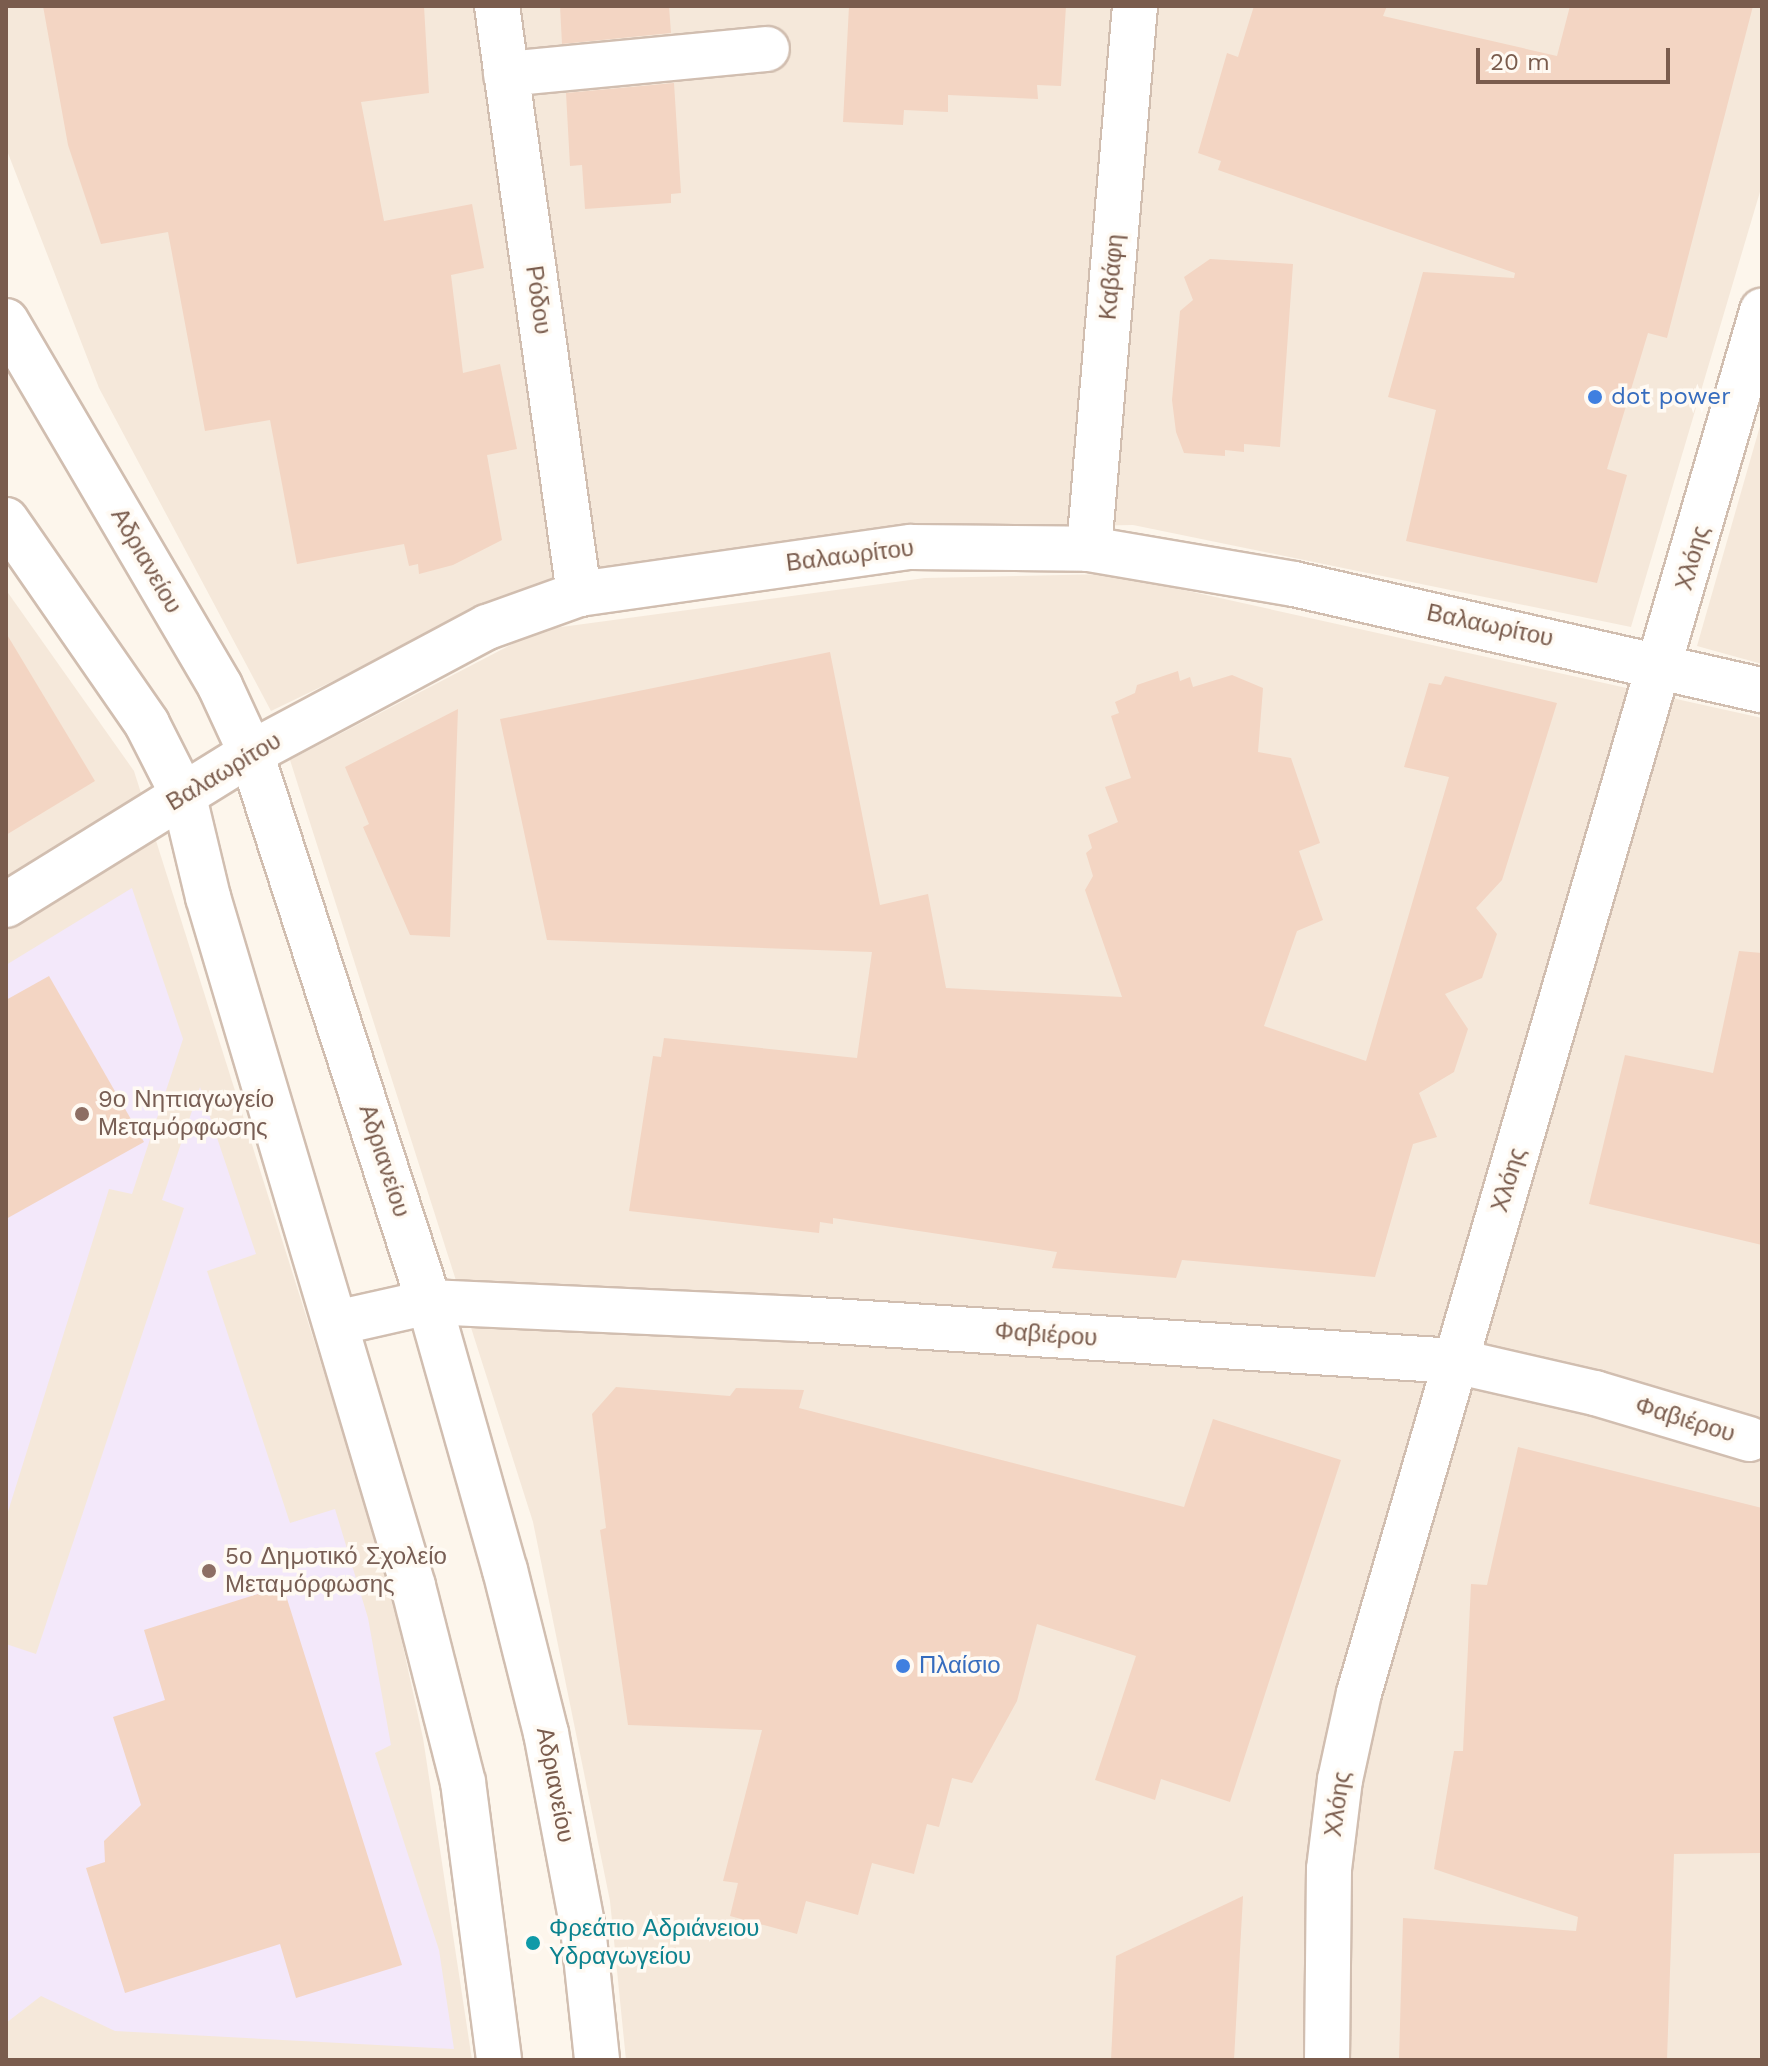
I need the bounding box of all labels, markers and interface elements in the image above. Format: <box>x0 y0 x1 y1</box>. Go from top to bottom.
scale bar <box>1480 32 1674 82</box>
text: 20 m <box>1490 48 1550 76</box>
street label: Καβάφη <box>1094 233 1130 321</box>
street label: Ρόδου <box>519 264 557 336</box>
place label: dot power <box>1611 383 1731 411</box>
marker: dot power <box>1586 388 1604 406</box>
street label: Αδριανείου <box>104 503 188 619</box>
street label: Χλόης <box>1670 522 1716 594</box>
street label: Βαλαωρίτου <box>784 534 916 578</box>
street label: Βαλαωρίτου <box>1424 599 1556 653</box>
street label: Βαλαωρίτου <box>161 727 287 817</box>
place label: 9ο Νηπιαγωγείο Μεταμόρφωσης <box>98 1086 274 1142</box>
street label: Αδριανείου <box>352 1101 416 1221</box>
marker: 9ο Νηπιαγωγείο Μεταμόρφωσης <box>73 1105 91 1123</box>
street label: Χλόης <box>1486 1144 1532 1216</box>
street label: Φαβιέρου <box>994 1317 1098 1353</box>
street label: Φαβιέρου <box>1632 1391 1738 1449</box>
place label: 5ο Δημοτικό Σχολείο Μεταμόρφωσης <box>225 1543 447 1599</box>
marker: 5ο Δημοτικό Σχολείο Μεταμόρφωσης <box>200 1562 218 1580</box>
place label: Πλαίσιο <box>919 1652 1001 1680</box>
marker: Πλαίσιο <box>894 1657 912 1675</box>
street label: Αδριανείου <box>530 1725 580 1845</box>
street label: Χλόης <box>1319 1769 1357 1839</box>
place label: Φρεάτιο Αδριάνειου Υδραγωγείου <box>549 1915 759 1971</box>
marker: Φρεάτιο Αδριάνειου Υδραγωγείου <box>524 1934 542 1952</box>

